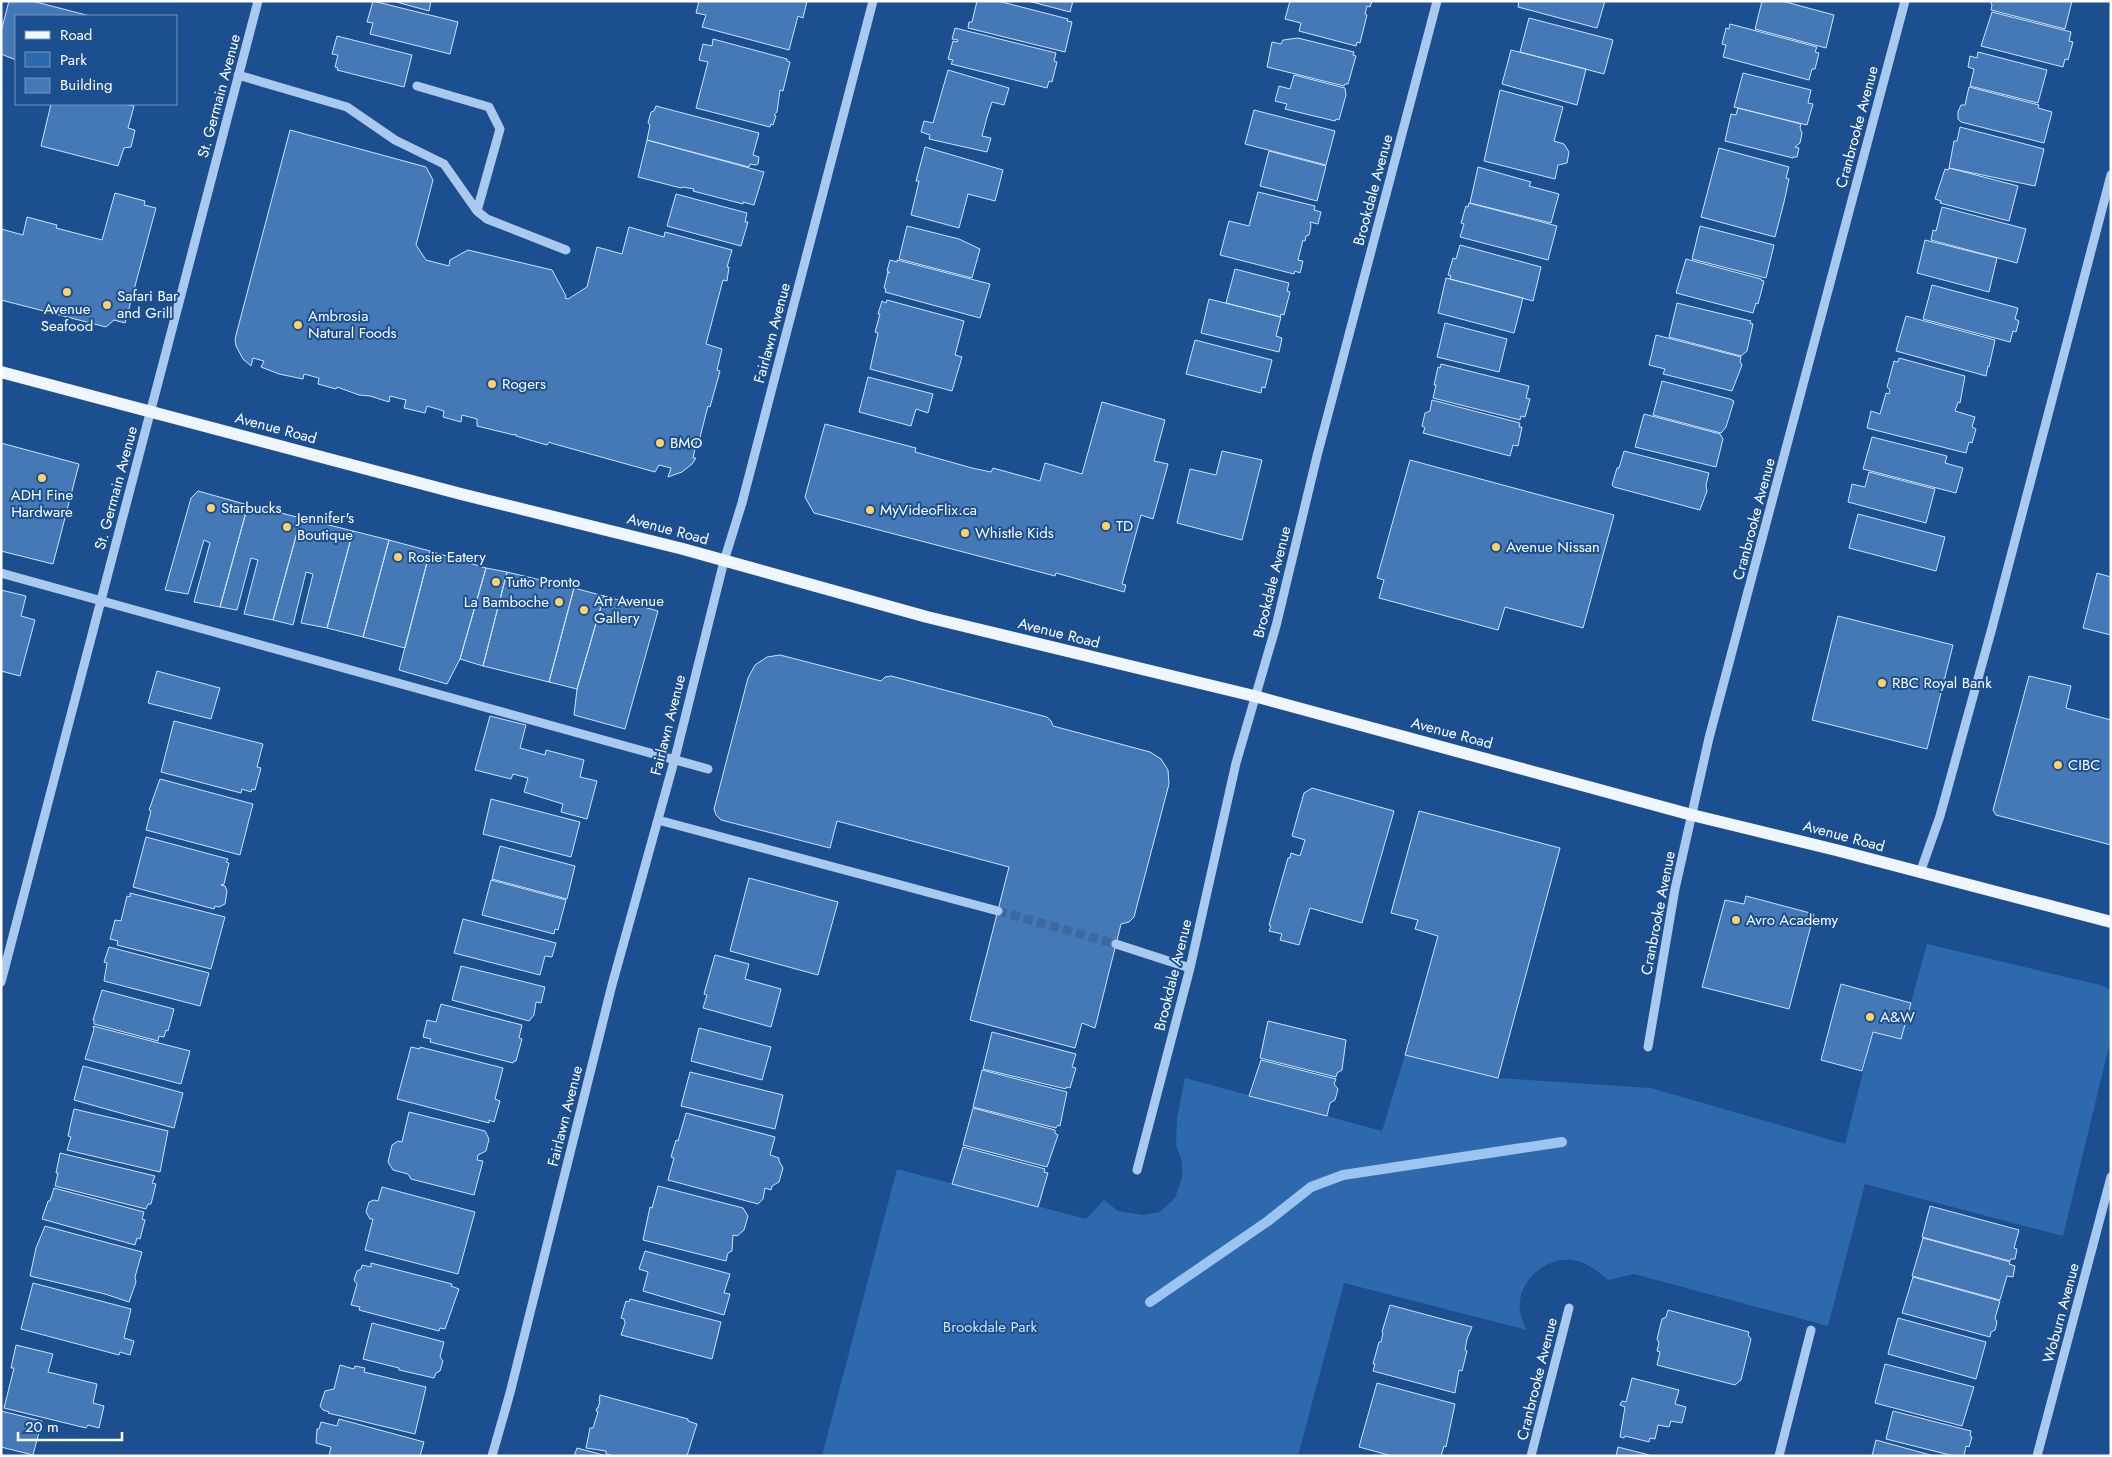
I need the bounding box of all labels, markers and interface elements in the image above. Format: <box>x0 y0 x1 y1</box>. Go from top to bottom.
legend <box>15 15 178 105</box>
text: Road <box>60 24 92 46</box>
street label: St. Germain Avenue <box>192 31 246 160</box>
text: Park <box>60 49 87 71</box>
street label: Cranbrooke Avenue <box>1830 63 1884 191</box>
text: Building <box>60 74 112 96</box>
street label: Brookdale Avenue <box>1348 132 1399 248</box>
street label: Fairlawn Avenue <box>748 280 796 386</box>
place label: Safari Bar and Grill <box>117 285 179 324</box>
marker: Avenue Seafood <box>61 286 73 298</box>
place label: Avenue Seafood <box>41 298 93 337</box>
marker: Safari Bar and Grill <box>101 299 113 311</box>
place label: Ambrosia Natural Foods <box>308 305 397 344</box>
marker: Ambrosia Natural Foods <box>292 319 304 331</box>
place label: Rogers <box>502 373 546 395</box>
marker: Rogers <box>486 378 498 390</box>
street label: Avenue Road <box>233 407 319 449</box>
street label: St. Germain Avenue <box>89 423 143 552</box>
place label: BMO <box>670 432 703 454</box>
marker: BMO <box>654 437 666 449</box>
street label: Cranbrooke Avenue <box>1727 455 1781 583</box>
marker: ADH Fine Hardware <box>36 472 48 484</box>
place label: ADH Fine Hardware <box>11 484 73 523</box>
place label: Starbucks <box>221 497 281 519</box>
place label: MyVideoFlix.ca <box>880 499 977 521</box>
marker: Starbucks <box>205 502 217 514</box>
marker: MyVideoFlix.ca <box>864 504 876 516</box>
place label: Jennifer's Boutique <box>295 507 354 546</box>
street label: Avenue Road <box>625 508 711 550</box>
place label: TD <box>1116 515 1133 537</box>
marker: TD <box>1100 520 1112 532</box>
marker: Jennifer's Boutique <box>281 521 293 533</box>
place label: Whistle Kids <box>975 522 1054 544</box>
street label: Brookdale Avenue <box>1247 524 1297 640</box>
marker: Whistle Kids <box>959 527 971 539</box>
place label: Avenue Nissan <box>1506 536 1600 558</box>
marker: Avenue Nissan <box>1490 541 1502 553</box>
place label: Rosie Eatery <box>408 546 486 568</box>
marker: Rosie Eatery <box>392 551 404 563</box>
place label: Tutto Pronto <box>506 571 580 593</box>
marker: Tutto Pronto <box>490 576 502 588</box>
place label: Art Avenue Gallery <box>594 590 664 629</box>
place label: La Bamboche <box>464 591 549 613</box>
marker: La Bamboche <box>553 596 565 608</box>
marker: Art Avenue Gallery <box>578 604 590 616</box>
street label: Avenue Road <box>1016 612 1102 654</box>
street label: Fairlawn Avenue <box>645 672 691 778</box>
place label: RBC Royal Bank <box>1892 672 1992 694</box>
marker: RBC Royal Bank <box>1876 677 1888 689</box>
street label: Avenue Road <box>1409 712 1495 754</box>
place label: CIBC <box>2068 754 2101 776</box>
marker: CIBC <box>2052 759 2064 771</box>
street label: Avenue Road <box>1801 815 1887 857</box>
street label: Cranbrooke Avenue <box>1635 849 1681 977</box>
place label: Avro Academy <box>1746 909 1839 931</box>
marker: Avro Academy <box>1730 914 1742 926</box>
street label: Brookdale Avenue <box>1148 917 1198 1033</box>
place label: A&W <box>1880 1006 1915 1028</box>
marker: A&W <box>1864 1011 1876 1023</box>
street label: Fairlawn Avenue <box>542 1063 588 1169</box>
street label: Woburn Avenue <box>2037 1260 2085 1365</box>
street label: Cranbrooke Avenue <box>1511 1315 1563 1443</box>
park label: Brookdale Park <box>943 1316 1038 1338</box>
scale bar <box>18 1410 121 1442</box>
text: 20 m <box>25 1416 59 1438</box>

